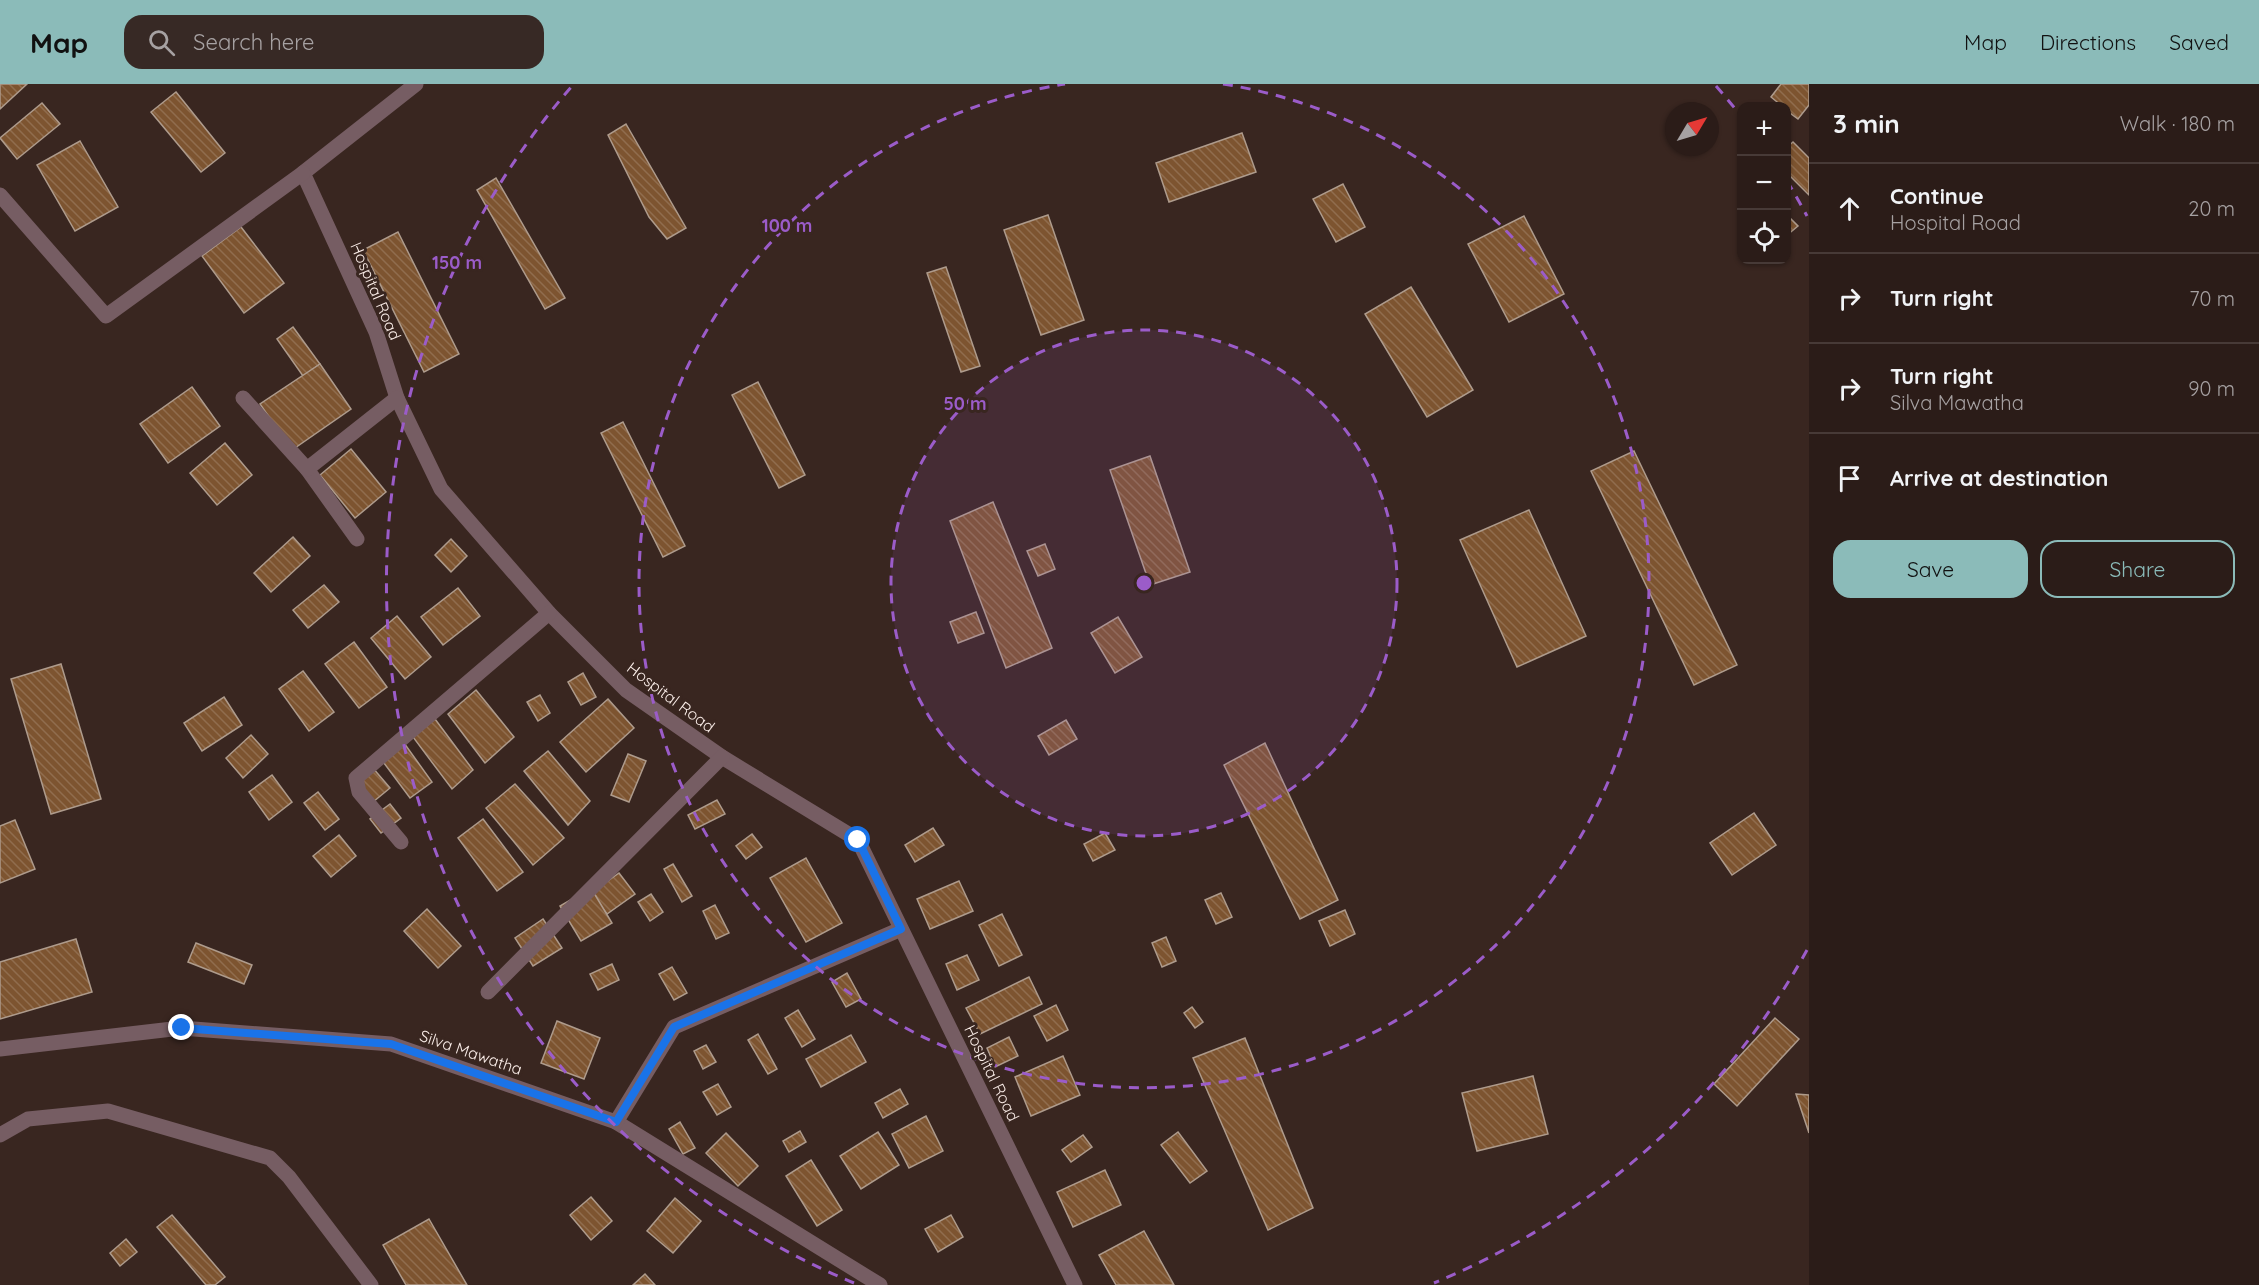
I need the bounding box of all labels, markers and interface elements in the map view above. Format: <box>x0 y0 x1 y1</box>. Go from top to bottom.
search box <box>124 15 544 69</box>
text: Map <box>30 25 88 60</box>
icon: search <box>145 26 178 59</box>
text: Search here <box>193 28 315 56</box>
text: Map <box>1964 29 2007 55</box>
text: Directions <box>2040 29 2136 55</box>
text: Saved <box>2169 29 2229 55</box>
north arrow <box>1665 102 1719 156</box>
map controls <box>1737 102 1791 264</box>
button: + <box>1737 102 1791 156</box>
text: 3 min <box>1833 107 1900 140</box>
text: Walk · 180 m <box>2120 111 2235 136</box>
button: − <box>1737 156 1791 210</box>
text: Continue <box>1890 182 1984 210</box>
icon: ahead <box>1833 192 1866 225</box>
text: 20 m <box>2188 196 2235 221</box>
button: locate <box>1737 210 1791 264</box>
text: Hospital Road <box>1890 210 2021 235</box>
text: 100 m <box>762 214 812 237</box>
street label: Hospital Road <box>346 239 406 343</box>
text: 150 m <box>432 251 482 274</box>
icon: right <box>1833 282 1866 315</box>
text: Turn right <box>1890 284 1994 312</box>
text: 70 m <box>2189 286 2235 311</box>
text: Turn right <box>1890 362 1994 390</box>
icon: right <box>1833 372 1866 405</box>
text: 90 m <box>2188 376 2235 401</box>
text: Silva Mawatha <box>1890 390 2024 415</box>
text: 50 m <box>943 392 987 415</box>
icon: arrive <box>1833 462 1866 495</box>
text: Arrive at destination <box>1890 464 2108 492</box>
button: Save <box>1833 540 2028 598</box>
button: Share <box>2040 540 2235 598</box>
centre of rings <box>1134 573 1154 593</box>
street label: Hospital Road <box>623 658 719 736</box>
route start <box>844 826 870 852</box>
route end <box>168 1014 194 1040</box>
street label: Hospital Road <box>960 1022 1024 1124</box>
street label: Silva Mawatha <box>417 1025 525 1079</box>

